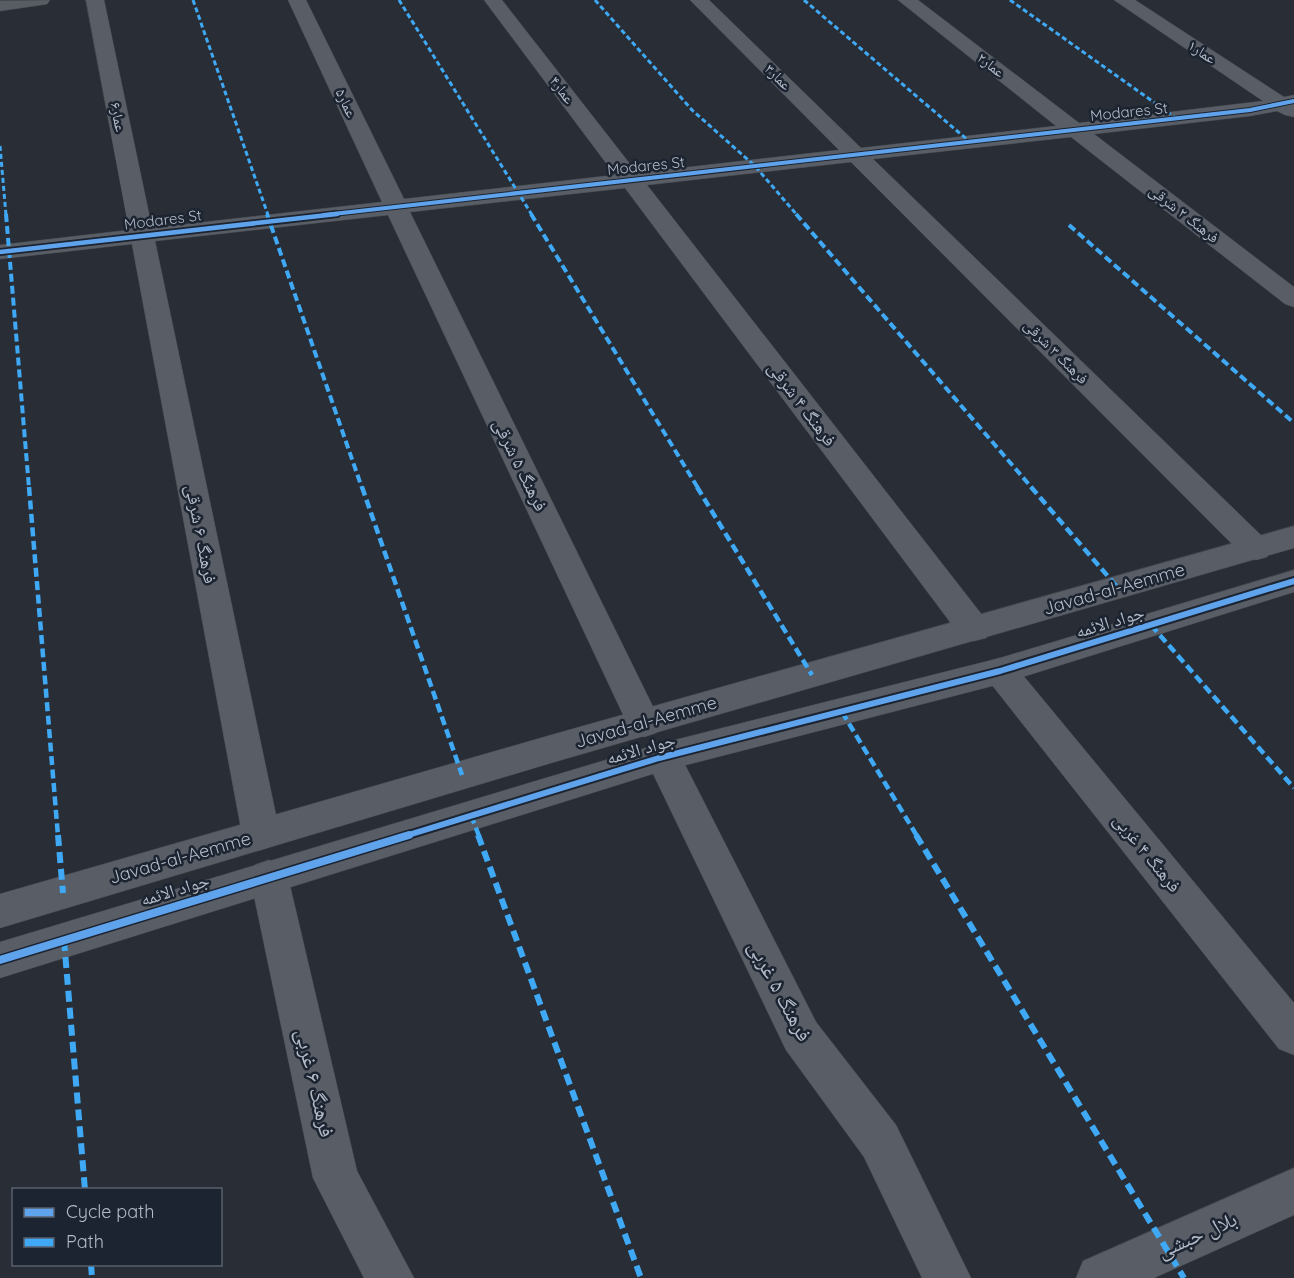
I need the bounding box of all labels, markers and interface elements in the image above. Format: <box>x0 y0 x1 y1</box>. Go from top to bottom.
street label: عمار۱ <box>1184 35 1220 68</box>
street label: عمار۲ <box>974 48 1009 82</box>
street label: عمار۳ <box>761 59 796 94</box>
street label: عمار۴ <box>546 72 579 108</box>
street label: عمار۵ <box>331 85 362 121</box>
street label: Modares St <box>1089 98 1169 125</box>
street label: عمار۶ <box>106 100 131 134</box>
street label: Modares St <box>606 152 686 179</box>
street label: فرهنگ ۲ شرقی <box>1145 180 1223 248</box>
street label: Modares St <box>123 205 203 234</box>
street label: فرهنگ ۳ شرقی <box>1019 315 1093 389</box>
street label: فرهنگ ۴ شرقی <box>763 357 842 451</box>
street label: فرهنگ ۵ شرقی <box>488 415 553 515</box>
street label: فرهنگ ۶ شرقی <box>181 483 222 585</box>
street label: Javad-al-Aemme <box>1040 557 1187 620</box>
street label: جواد الائمه <box>1073 600 1147 643</box>
street label: Javad-al-Aemme <box>572 690 719 753</box>
street label: جواد الائمه <box>604 728 678 769</box>
street label: فرهنگ ۴ غربی <box>1109 809 1186 897</box>
street label: Javad-al-Aemme <box>106 826 253 889</box>
street label: جواد الائمه <box>138 868 212 911</box>
street label: فرهنگ ۵ غربی <box>743 936 818 1046</box>
street label: فرهنگ ۶ غربی <box>290 1026 341 1140</box>
legend <box>12 1188 222 1266</box>
text: Cycle path <box>66 1200 154 1223</box>
street label: بلال حبشی <box>1153 1205 1241 1264</box>
text: Path <box>66 1230 104 1253</box>

